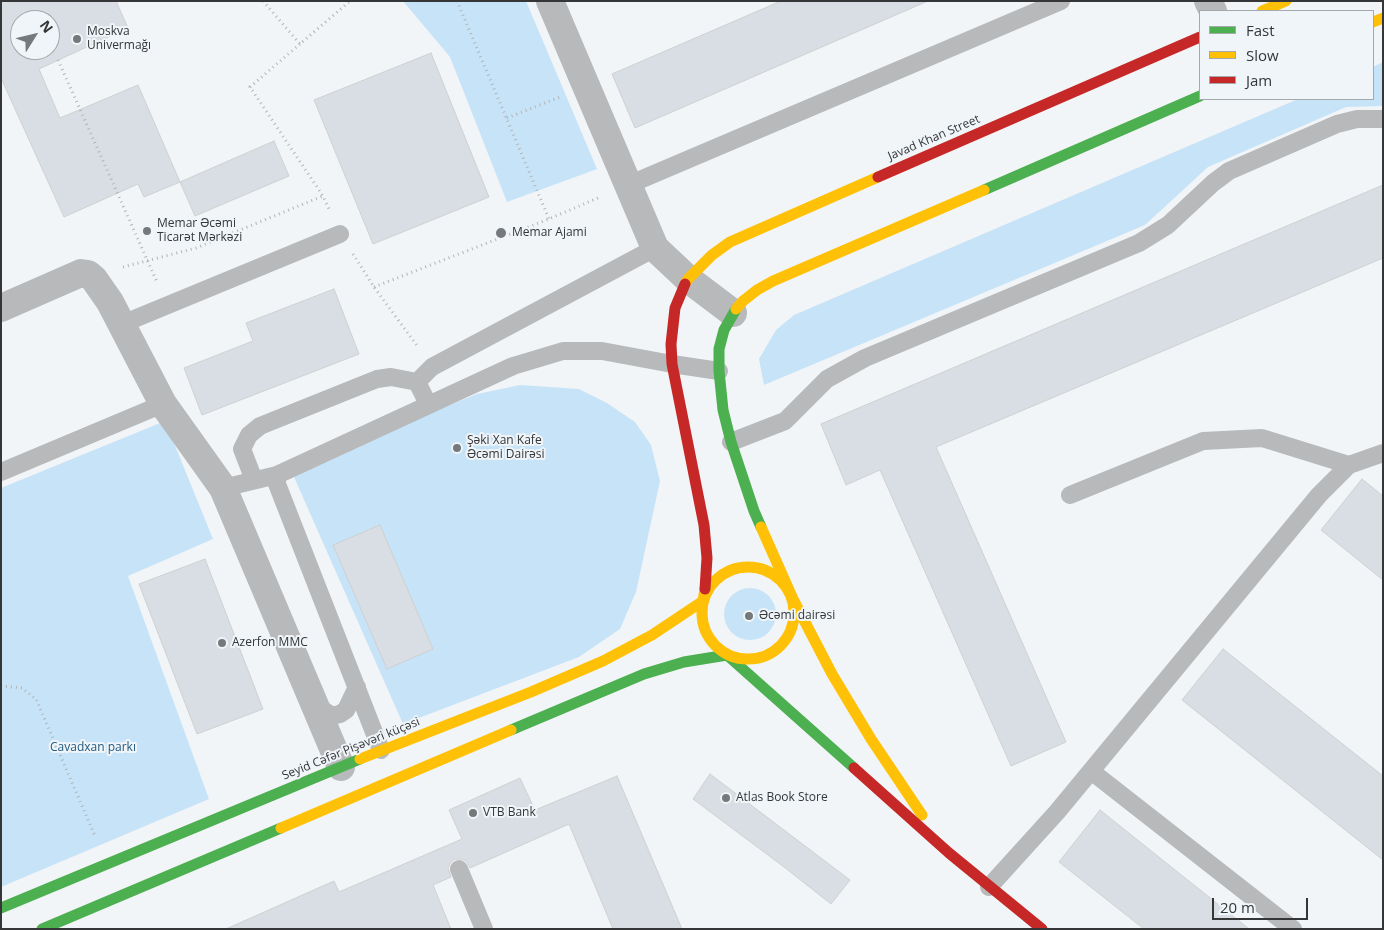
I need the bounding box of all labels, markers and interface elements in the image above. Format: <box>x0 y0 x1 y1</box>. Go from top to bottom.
north arrow <box>10 10 60 60</box>
legend <box>1199 10 1374 100</box>
text: N <box>36 16 58 37</box>
text: Fast <box>1246 20 1275 40</box>
place label: Moskva Univermağı <box>87 25 151 53</box>
marker: Moskva Univermağı <box>71 33 83 45</box>
text: Slow <box>1246 45 1279 65</box>
text: Jam <box>1246 70 1272 90</box>
street label: Javad Khan Street <box>886 112 982 164</box>
place label: Memar Əcəmi Ticarət Mərkəzi <box>157 217 242 245</box>
marker: Memar Əcəmi Ticarət Mərkəzi <box>141 225 153 237</box>
marker: Memar Ajami <box>494 226 508 240</box>
place label: Memar Ajami <box>512 226 587 240</box>
place label: Şəki Xan Kafe Əcəmi Dairəsi <box>467 434 545 462</box>
marker: Şəki Xan Kafe Əcəmi Dairəsi <box>451 442 463 454</box>
place label: Əcəmi dairəsi <box>759 609 835 623</box>
marker: Əcəmi dairəsi <box>743 610 755 622</box>
place label: Azerfon MMC <box>232 636 308 650</box>
marker: Azerfon MMC <box>216 637 228 649</box>
street label: Seyid Cəfər Pişəvəri küçəsi <box>280 715 422 783</box>
park label: Cavadxan parkı <box>50 741 136 755</box>
place label: Atlas Book Store <box>736 791 828 805</box>
marker: Atlas Book Store <box>720 792 732 804</box>
place label: VTB Bank <box>483 806 536 820</box>
marker: VTB Bank <box>467 807 479 819</box>
scale bar <box>1214 888 1310 920</box>
text: 20 m <box>1220 897 1255 917</box>

